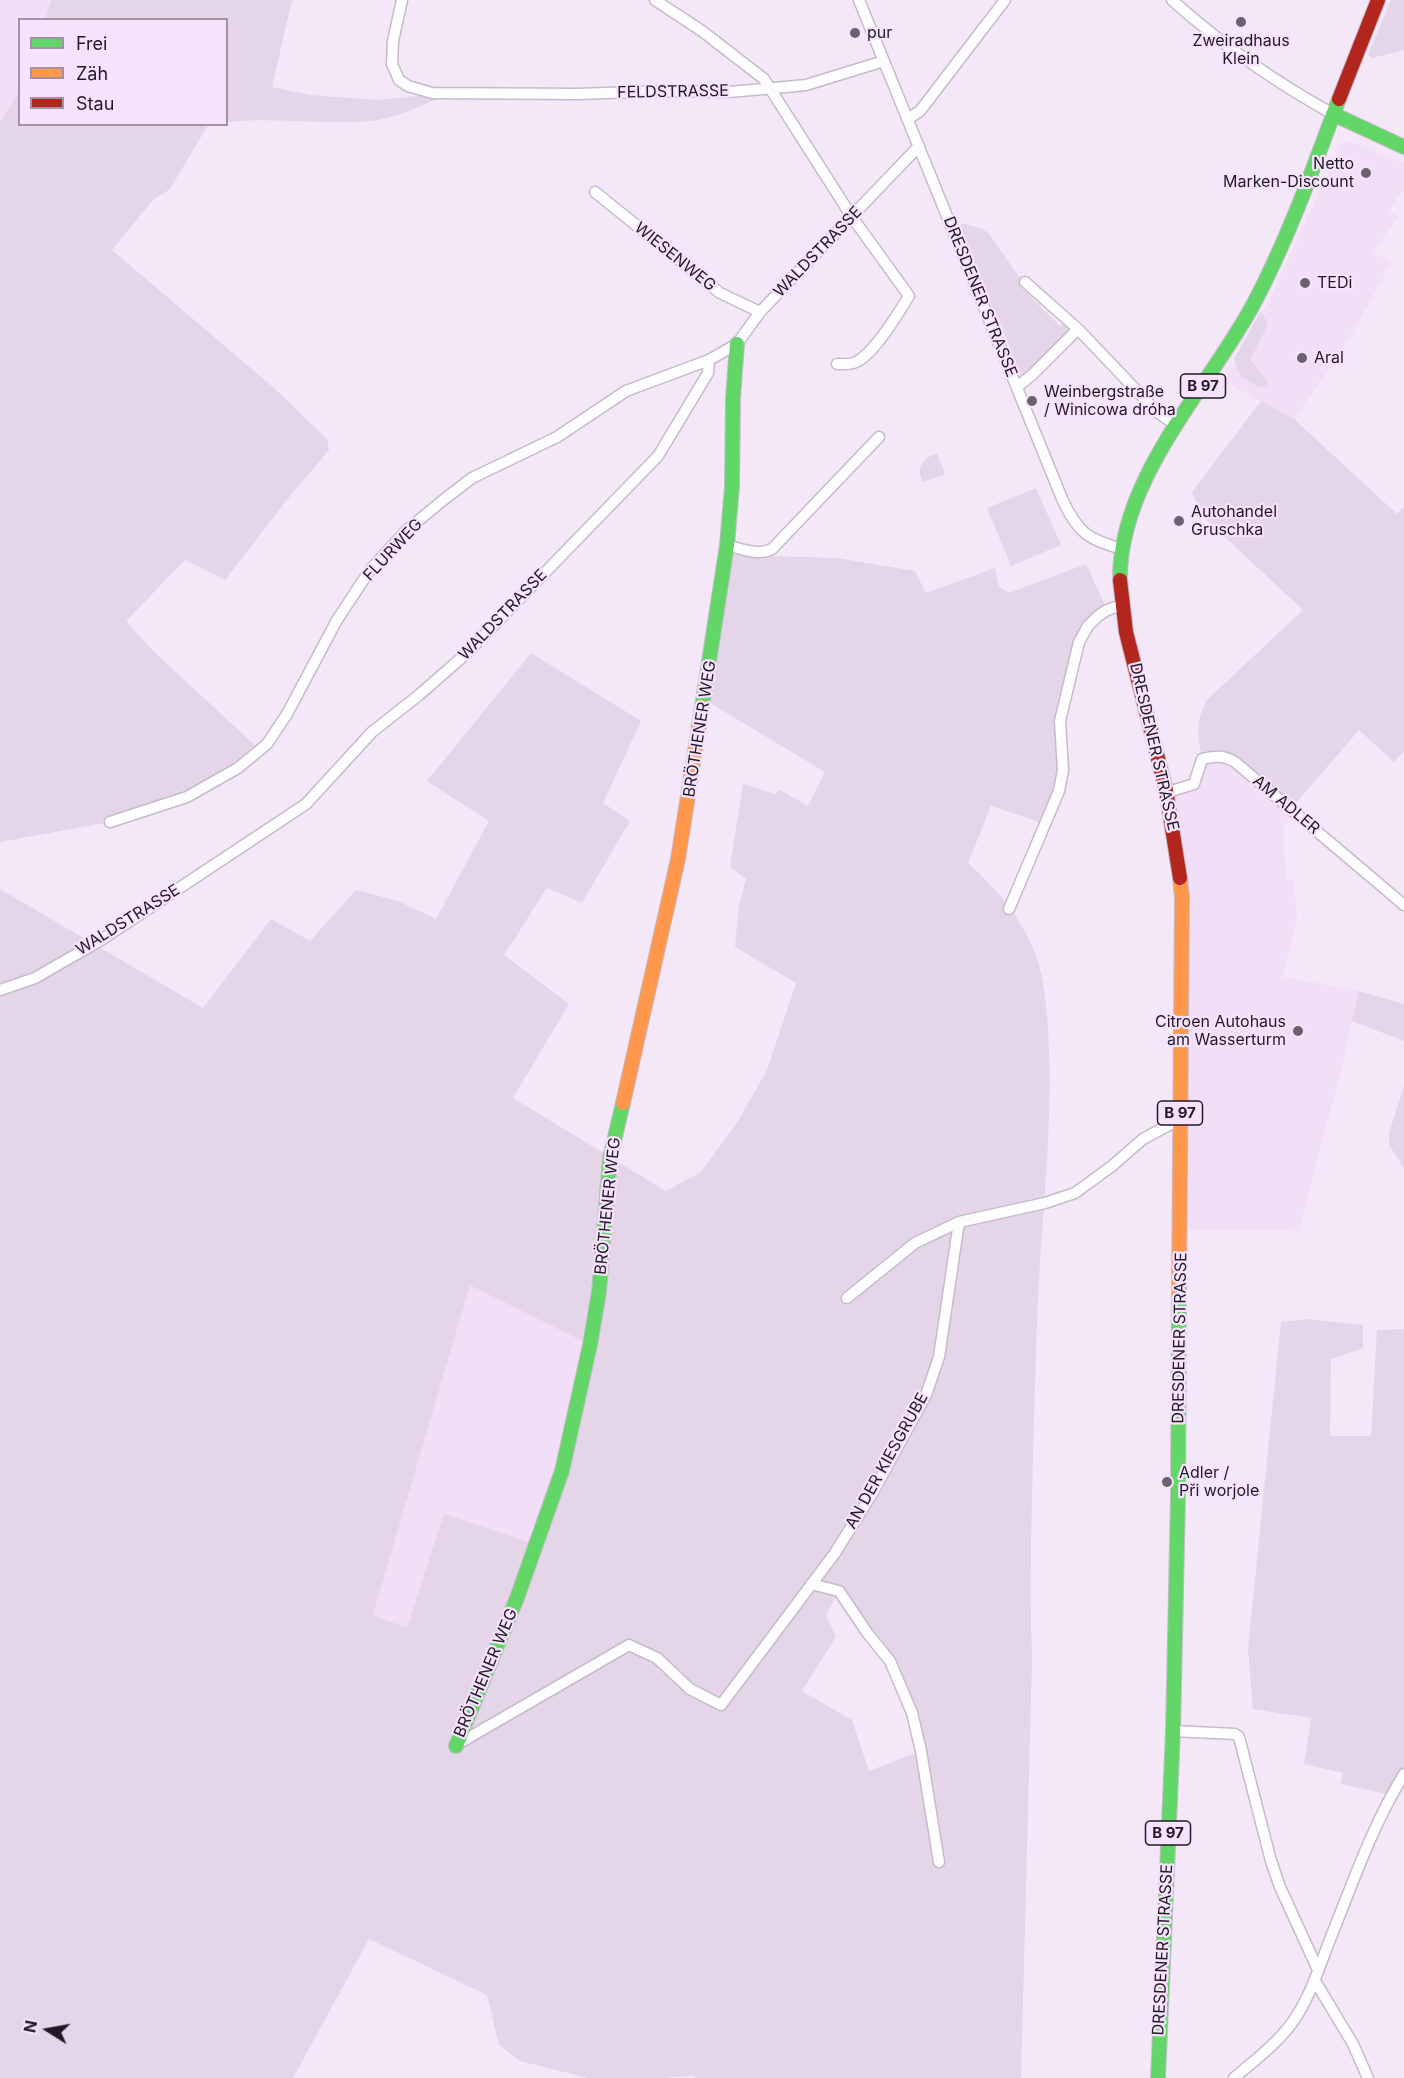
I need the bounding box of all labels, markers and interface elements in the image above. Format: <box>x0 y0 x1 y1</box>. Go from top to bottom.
marker: Zweiradhaus Klein <box>1234 15 1248 29</box>
legend <box>18 18 228 126</box>
place label: pur <box>867 23 892 43</box>
marker: pur <box>848 26 862 40</box>
place label: Zweiradhaus Klein <box>1192 31 1290 69</box>
text: Frei <box>76 33 107 54</box>
text: Zäh <box>76 63 108 84</box>
street label: FELDSTRASSE <box>617 81 729 103</box>
text: Stau <box>76 93 114 114</box>
place label: Netto Marken-Discount <box>1223 154 1354 192</box>
marker: Netto Marken-Discount <box>1359 166 1373 180</box>
street label: WALDSTRASSE <box>770 203 866 301</box>
street label: DRESDENER STRASSE <box>939 214 1021 380</box>
street label: WIESENWEG <box>631 218 719 296</box>
place label: TEDi <box>1317 273 1352 293</box>
marker: TEDi <box>1298 276 1312 290</box>
place label: Aral <box>1314 348 1344 368</box>
marker: Aral <box>1295 351 1309 365</box>
road number: B 97 <box>1180 374 1226 398</box>
place label: Weinbergstraße / Winicowa dróha <box>1044 382 1176 420</box>
marker: Weinbergstraße / Winicowa dróha <box>1025 394 1039 408</box>
place label: Autohandel Gruschka <box>1191 502 1277 540</box>
marker: Autohandel Gruschka <box>1172 514 1186 528</box>
street label: FLURWEG <box>359 515 427 585</box>
street label: WALDSTRASSE <box>455 566 551 664</box>
street label: BRÖTHENER WEG <box>680 659 720 799</box>
street label: DRESDENER STRASSE <box>1125 661 1183 833</box>
street label: AM ADLER <box>1249 771 1323 839</box>
street label: WALDSTRASSE <box>73 880 183 960</box>
place label: Citroen Autohaus am Wasserturm <box>1155 1012 1286 1050</box>
marker: Citroen Autohaus am Wasserturm <box>1291 1024 1305 1038</box>
road number: B 97 <box>1158 1101 1202 1125</box>
street label: BRÖTHENER WEG <box>591 1136 625 1276</box>
street label: DRESDENER STRASSE <box>1169 1252 1191 1424</box>
street label: AN DER KIESGRUBE <box>842 1390 932 1532</box>
place label: Adler / Při worjole <box>1179 1463 1259 1501</box>
marker: Adler / Při worjole <box>1160 1475 1174 1489</box>
street label: BRÖTHENER WEG <box>450 1606 522 1740</box>
road number: B 97 <box>1146 1821 1190 1845</box>
street label: DRESDENER STRASSE <box>1149 1864 1177 2036</box>
north arrow <box>18 2000 78 2060</box>
text: N <box>19 2019 41 2034</box>

